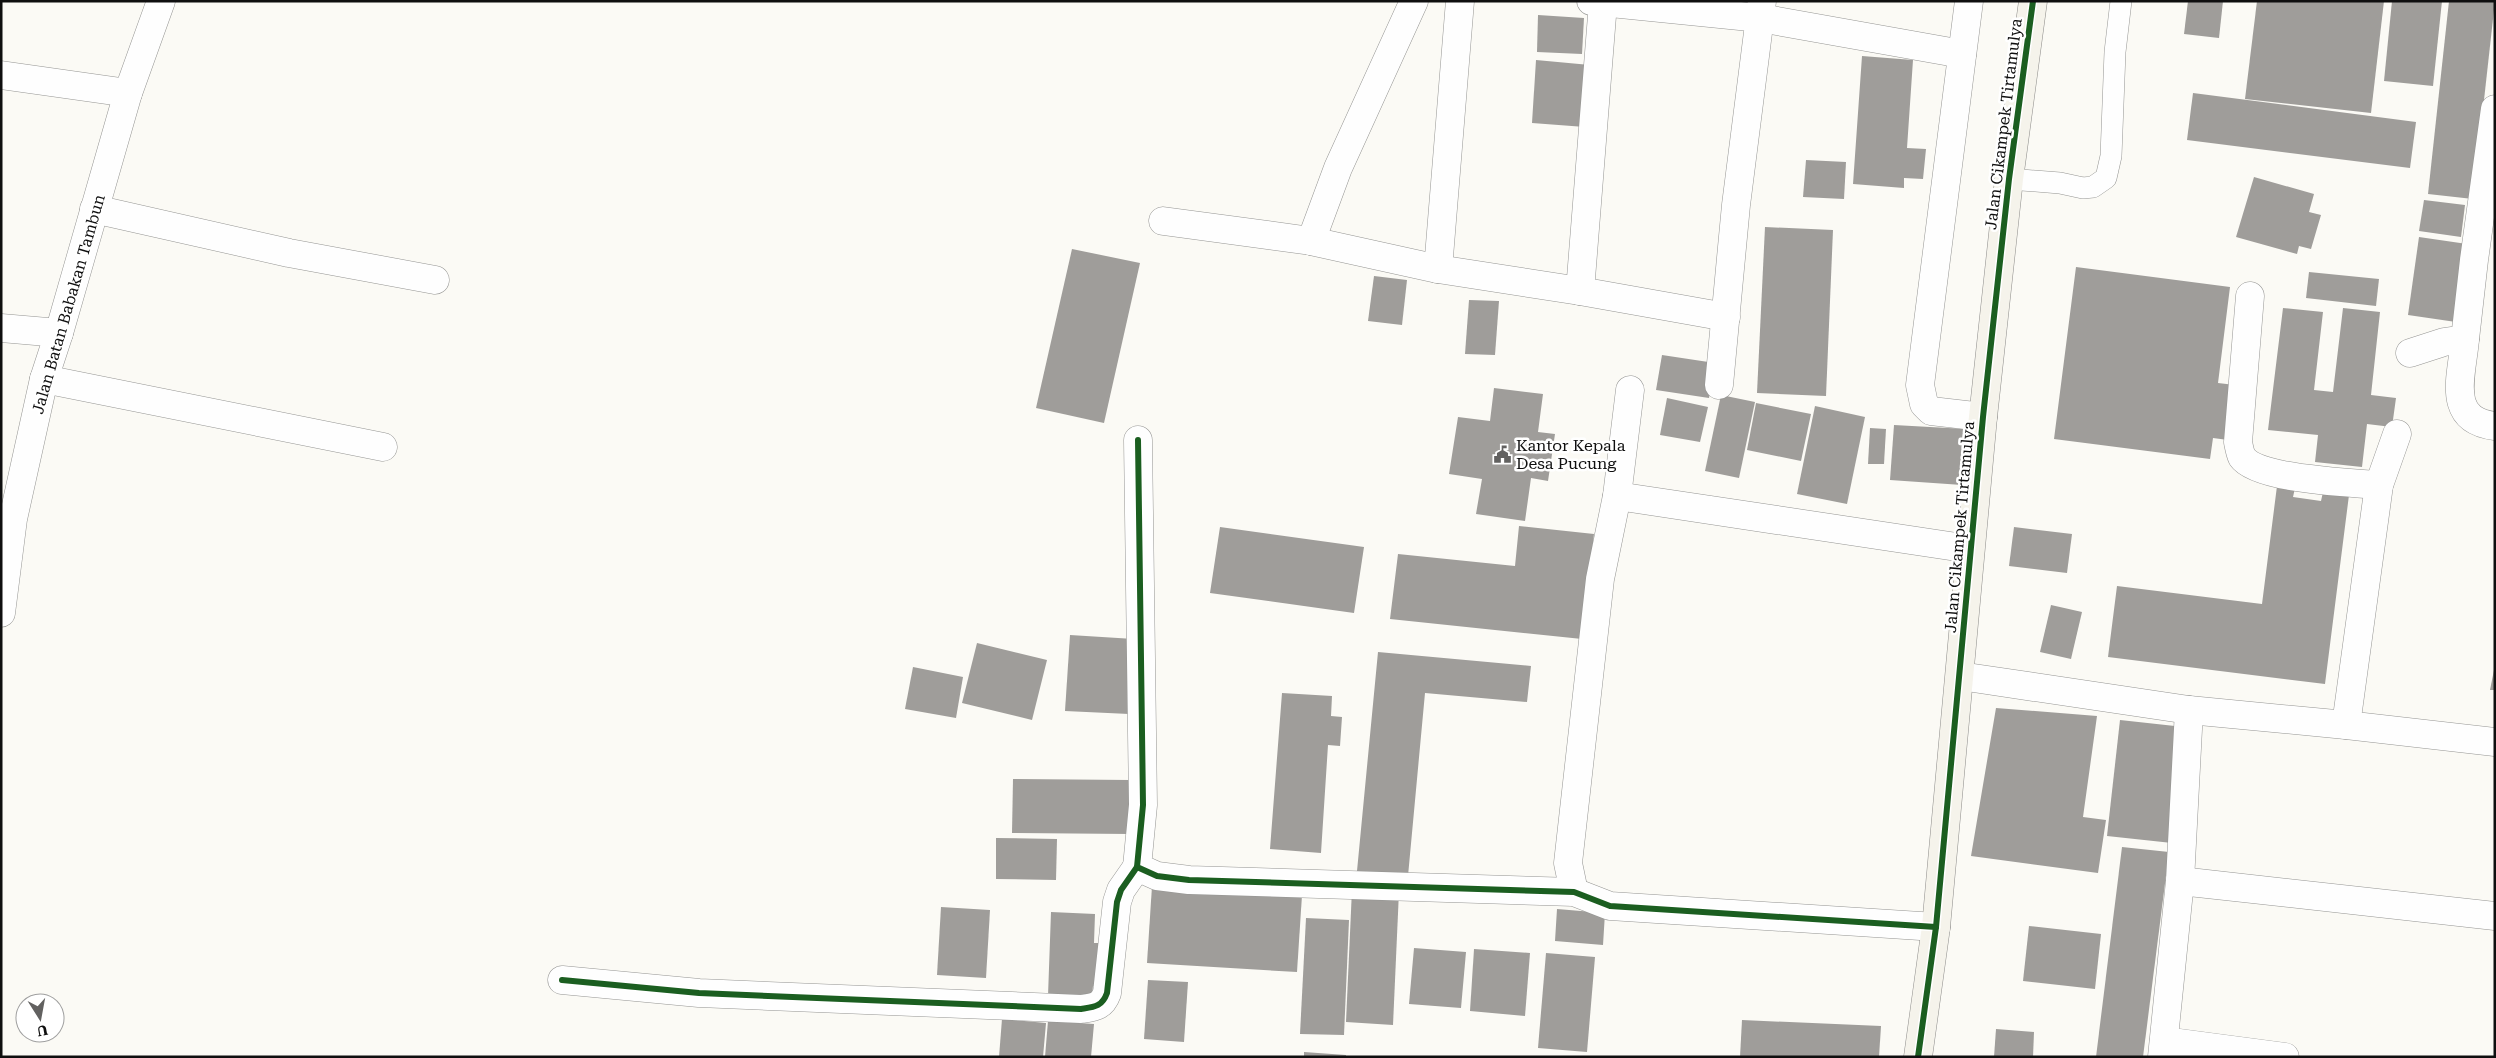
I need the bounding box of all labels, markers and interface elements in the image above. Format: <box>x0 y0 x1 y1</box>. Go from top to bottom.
street label: Jalan Cikampek Tirtamulya <box>1981 17 2026 231</box>
street label: Jalan Batan Babakan Tambun <box>28 192 109 416</box>
street label: Jalan Cikampek Tirtamulya <box>1941 420 1978 634</box>
place label: Kantor Kepala Desa Pucung <box>1516 436 1626 473</box>
public building icon: Kantor Kepala Desa Pucung <box>1492 444 1512 464</box>
north arrow <box>15 993 65 1043</box>
text: U <box>35 1022 49 1040</box>

